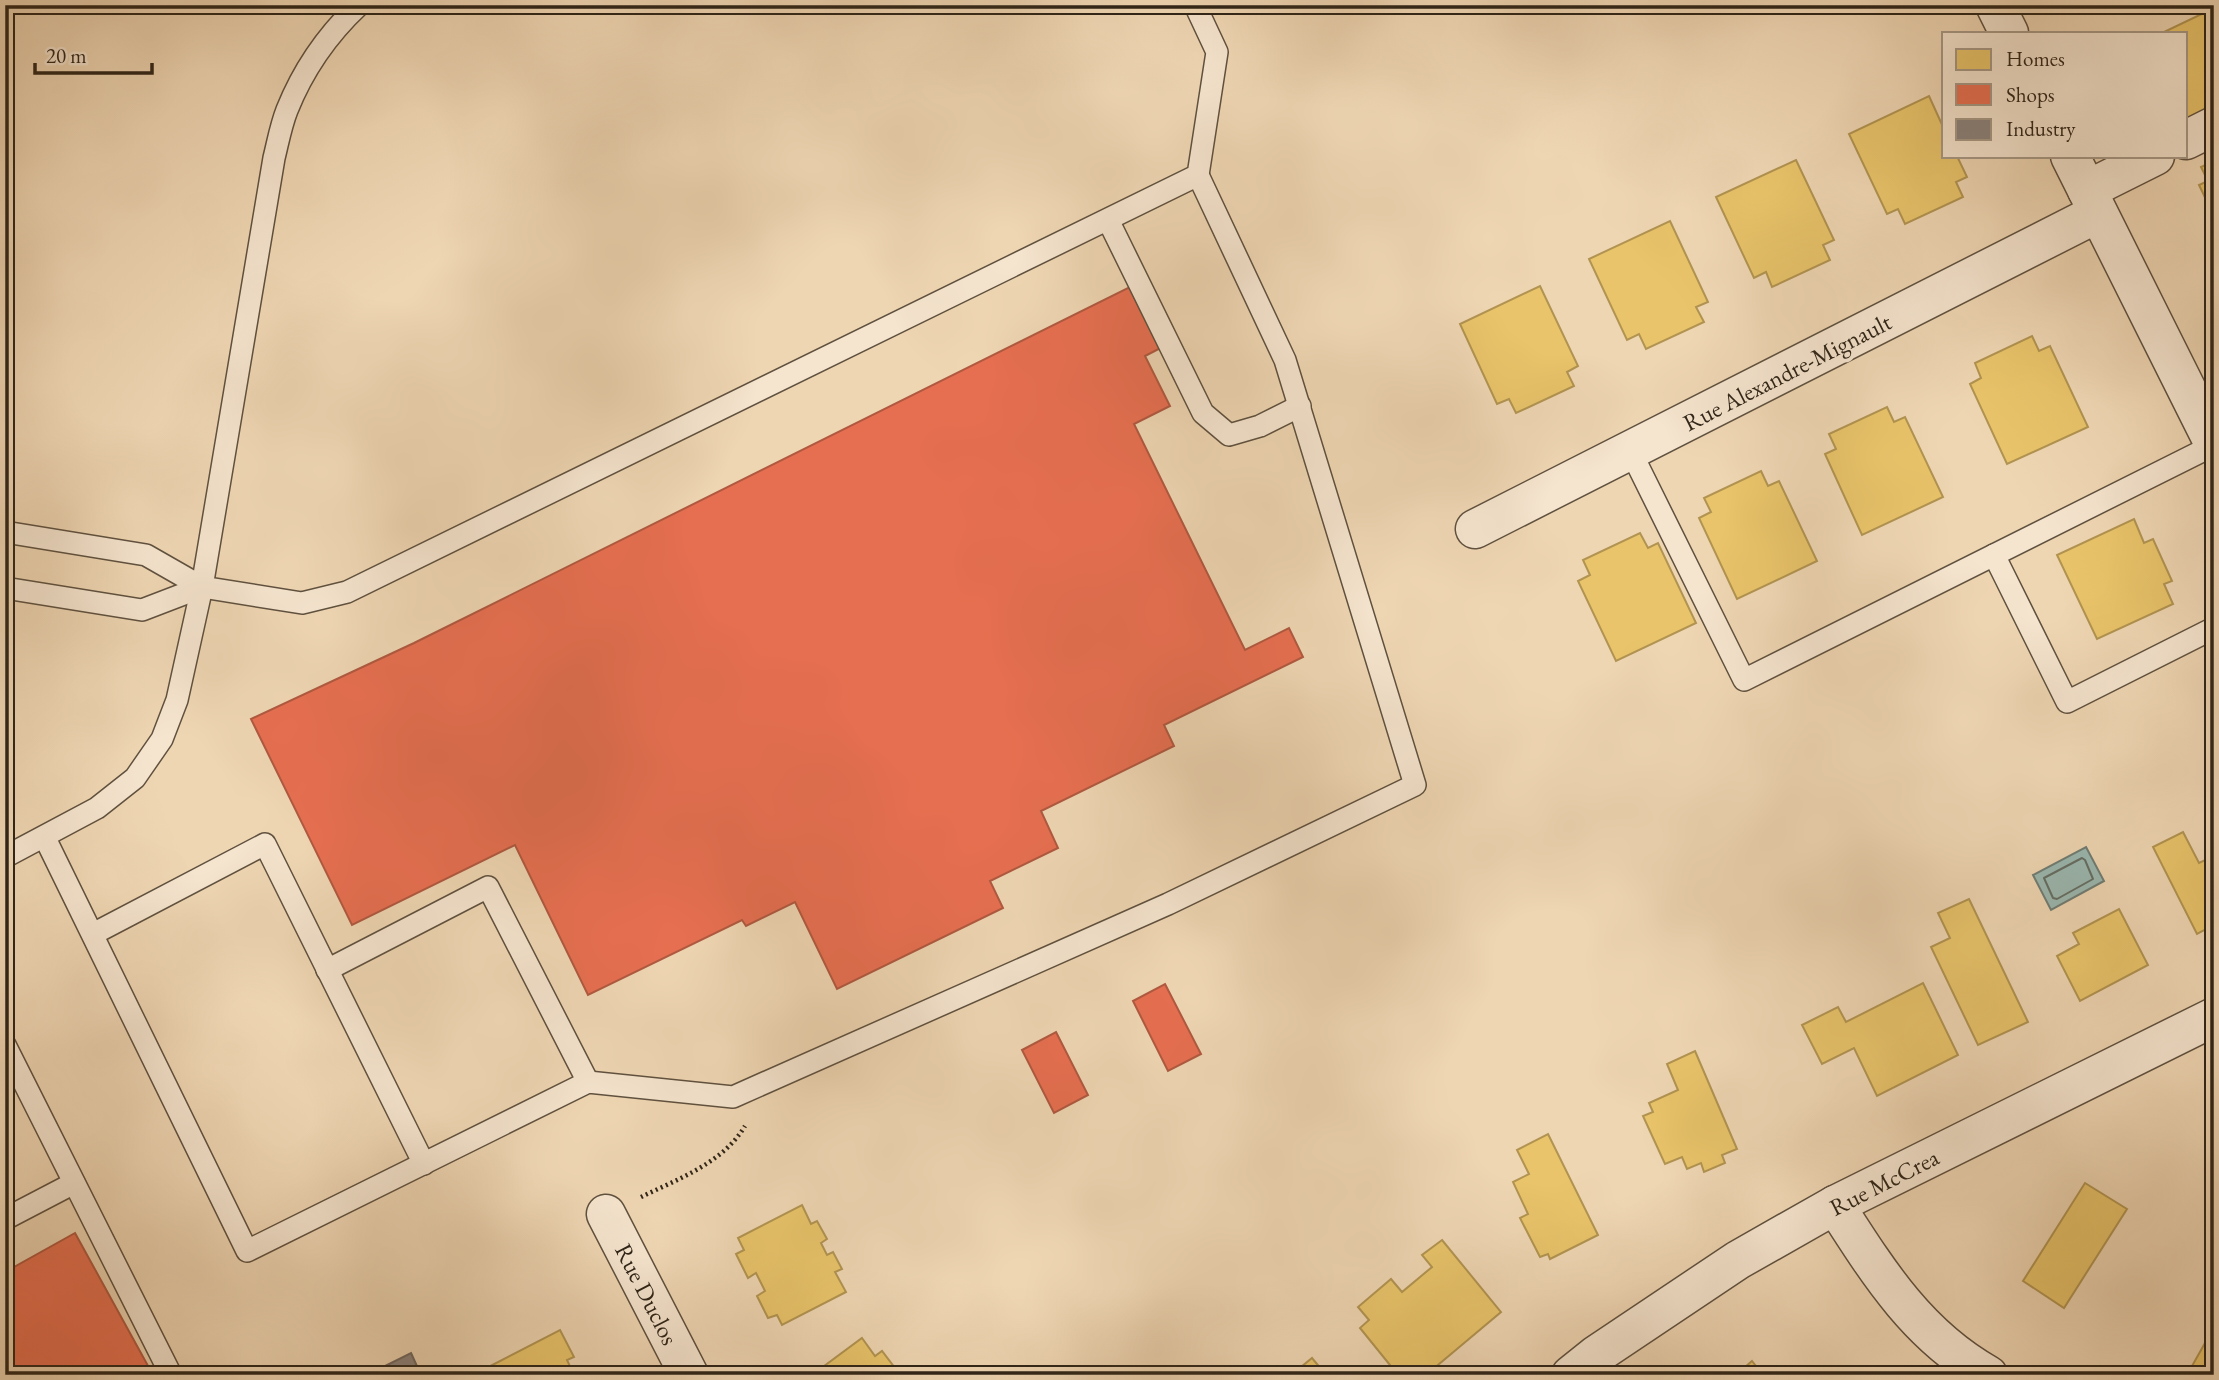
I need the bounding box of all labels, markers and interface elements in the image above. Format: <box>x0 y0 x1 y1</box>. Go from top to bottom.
scale bar <box>35 32 152 76</box>
legend <box>1942 32 2188 158</box>
text: 20 m <box>46 42 87 69</box>
text: Homes <box>2006 45 2065 72</box>
text: Shops <box>2006 81 2055 108</box>
text: Industry <box>2006 115 2076 142</box>
street label: Rue Alexandre-Mignault <box>1678 306 1897 438</box>
street label: Rue McCrea <box>1824 1141 1944 1223</box>
street label: Rue Duclos <box>608 1238 686 1350</box>

